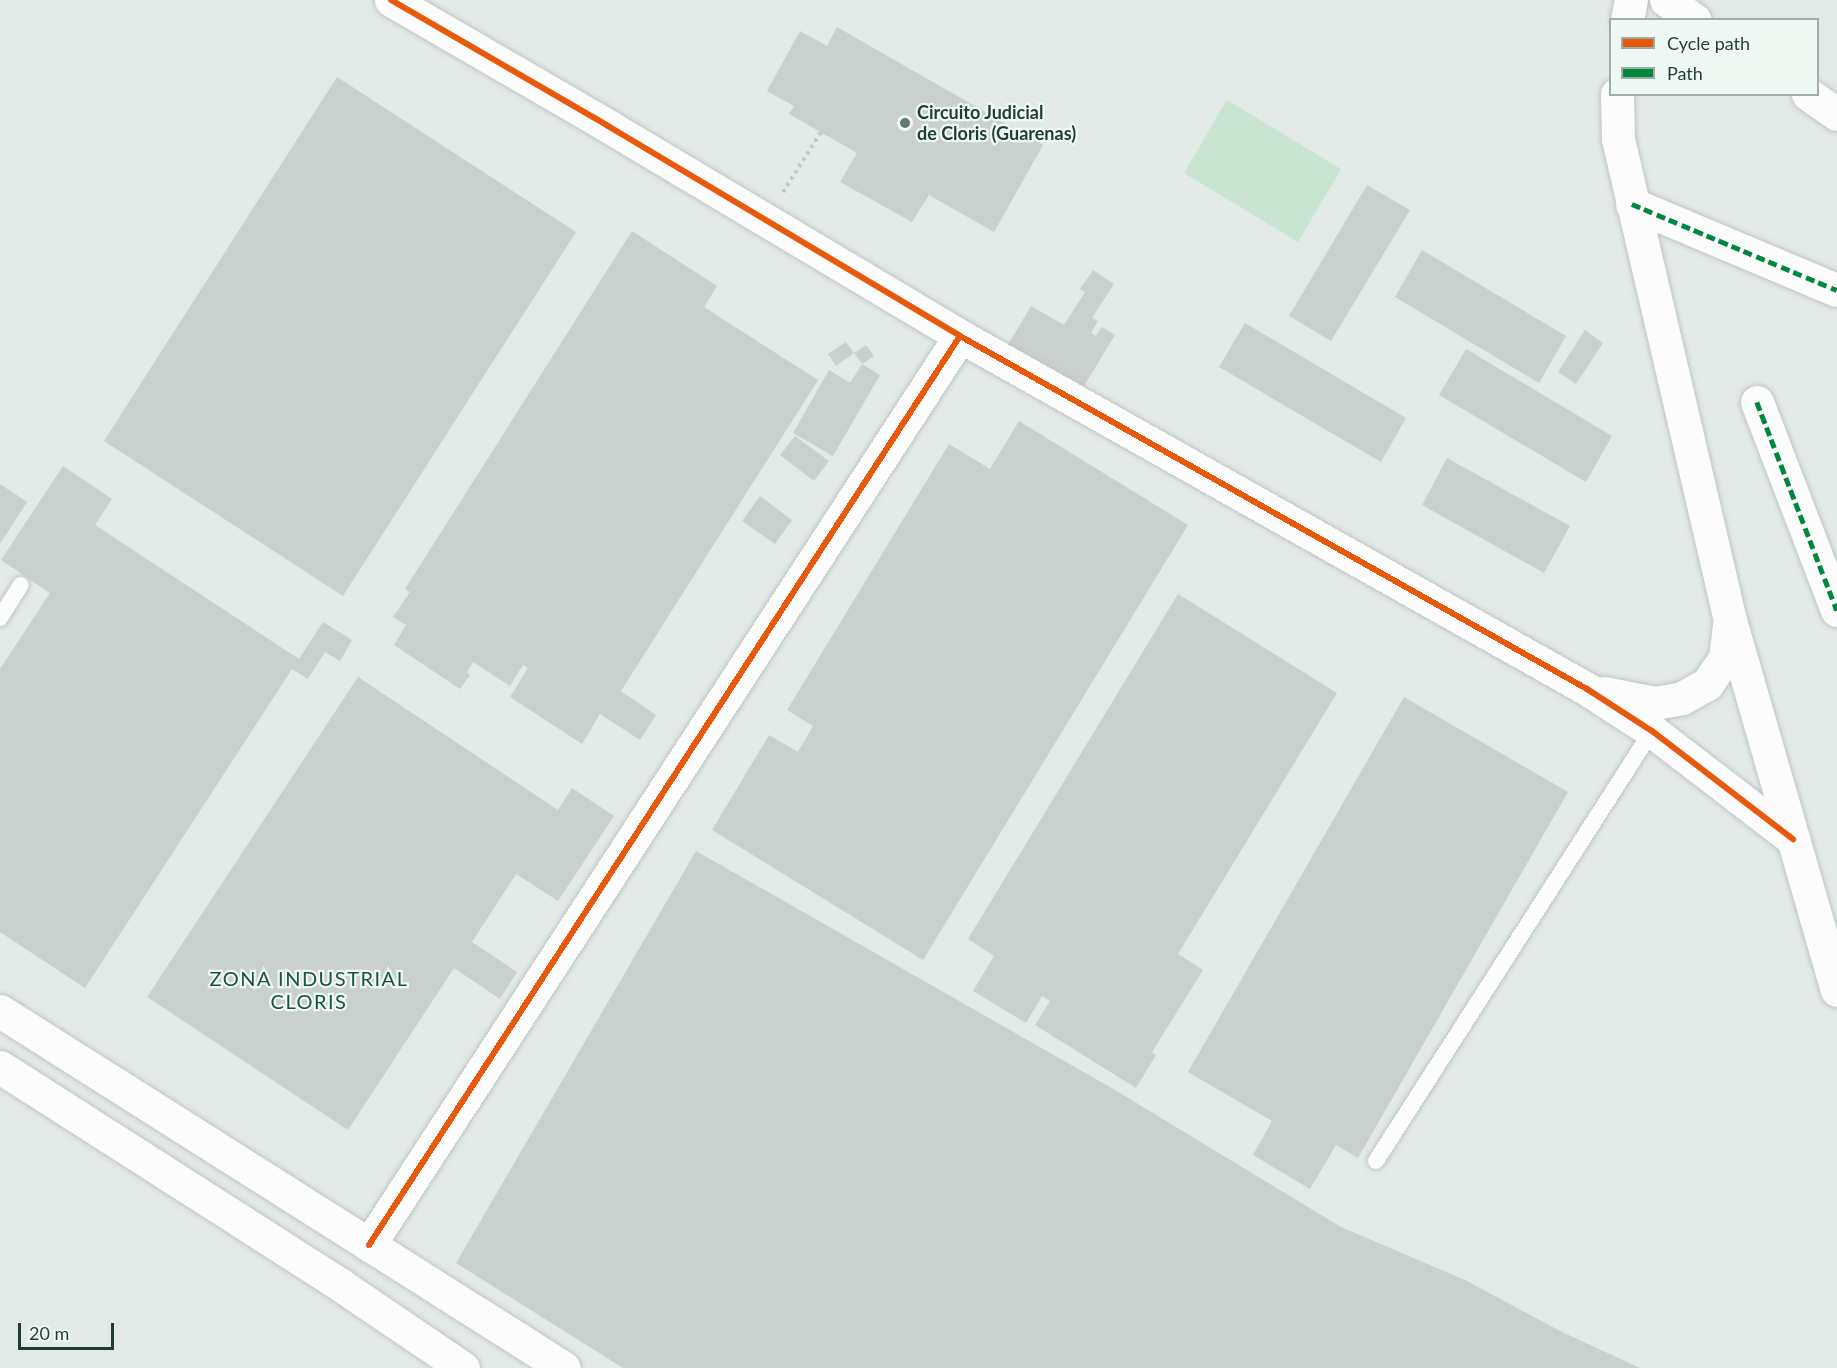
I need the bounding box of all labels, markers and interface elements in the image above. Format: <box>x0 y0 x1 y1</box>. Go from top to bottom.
legend <box>1609 18 1819 96</box>
text: Cycle path <box>1667 32 1750 54</box>
text: Path <box>1667 62 1703 84</box>
place label: Circuito Judicial de Cloris (Guarenas) <box>917 102 1076 144</box>
marker: Circuito Judicial de Cloris (Guarenas) <box>898 116 912 130</box>
district label: ZONA INDUSTRIAL CLORIS <box>209 967 409 1014</box>
scale bar <box>21 1311 117 1349</box>
text: 20 m <box>29 1322 69 1344</box>

